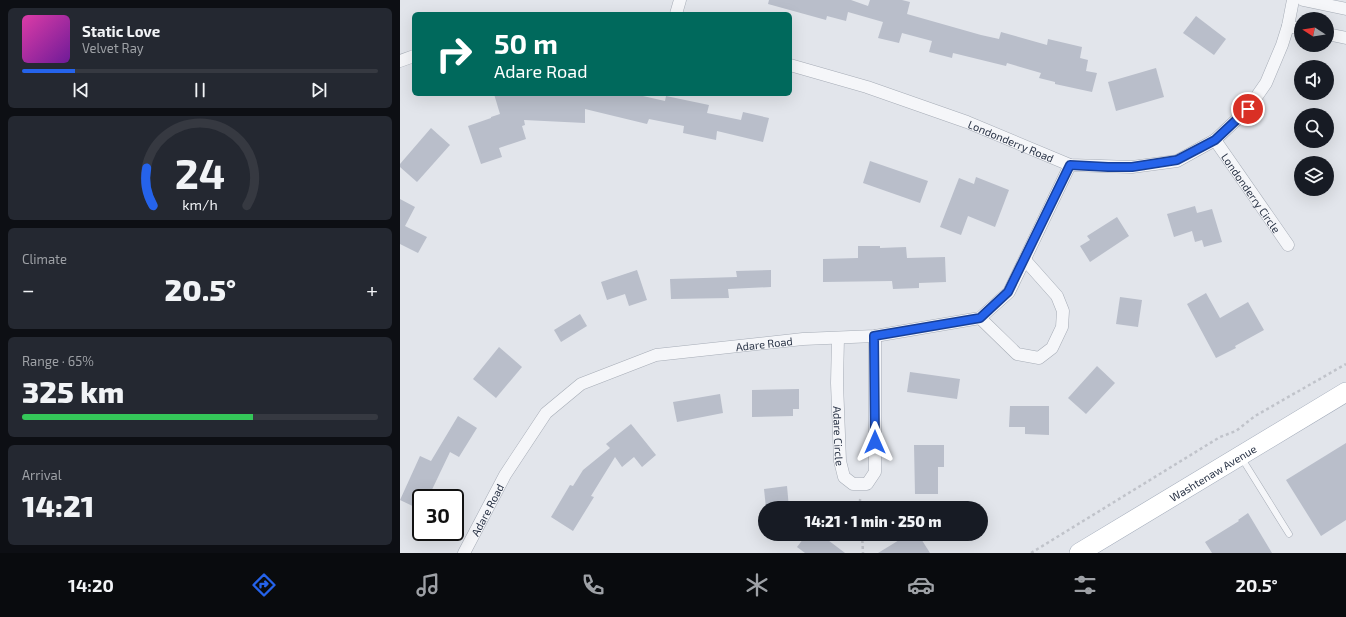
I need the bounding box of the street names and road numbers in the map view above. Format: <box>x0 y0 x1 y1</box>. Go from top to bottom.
street label: Londonderry Road <box>966 117 1056 164</box>
street label: Londonderry Circle <box>1219 150 1284 235</box>
street label: Adare Road <box>735 334 793 353</box>
street label: Adare Circle <box>831 406 847 467</box>
street label: Washtenaw Avenue <box>1167 441 1258 504</box>
street label: Adare Road <box>468 481 506 538</box>

